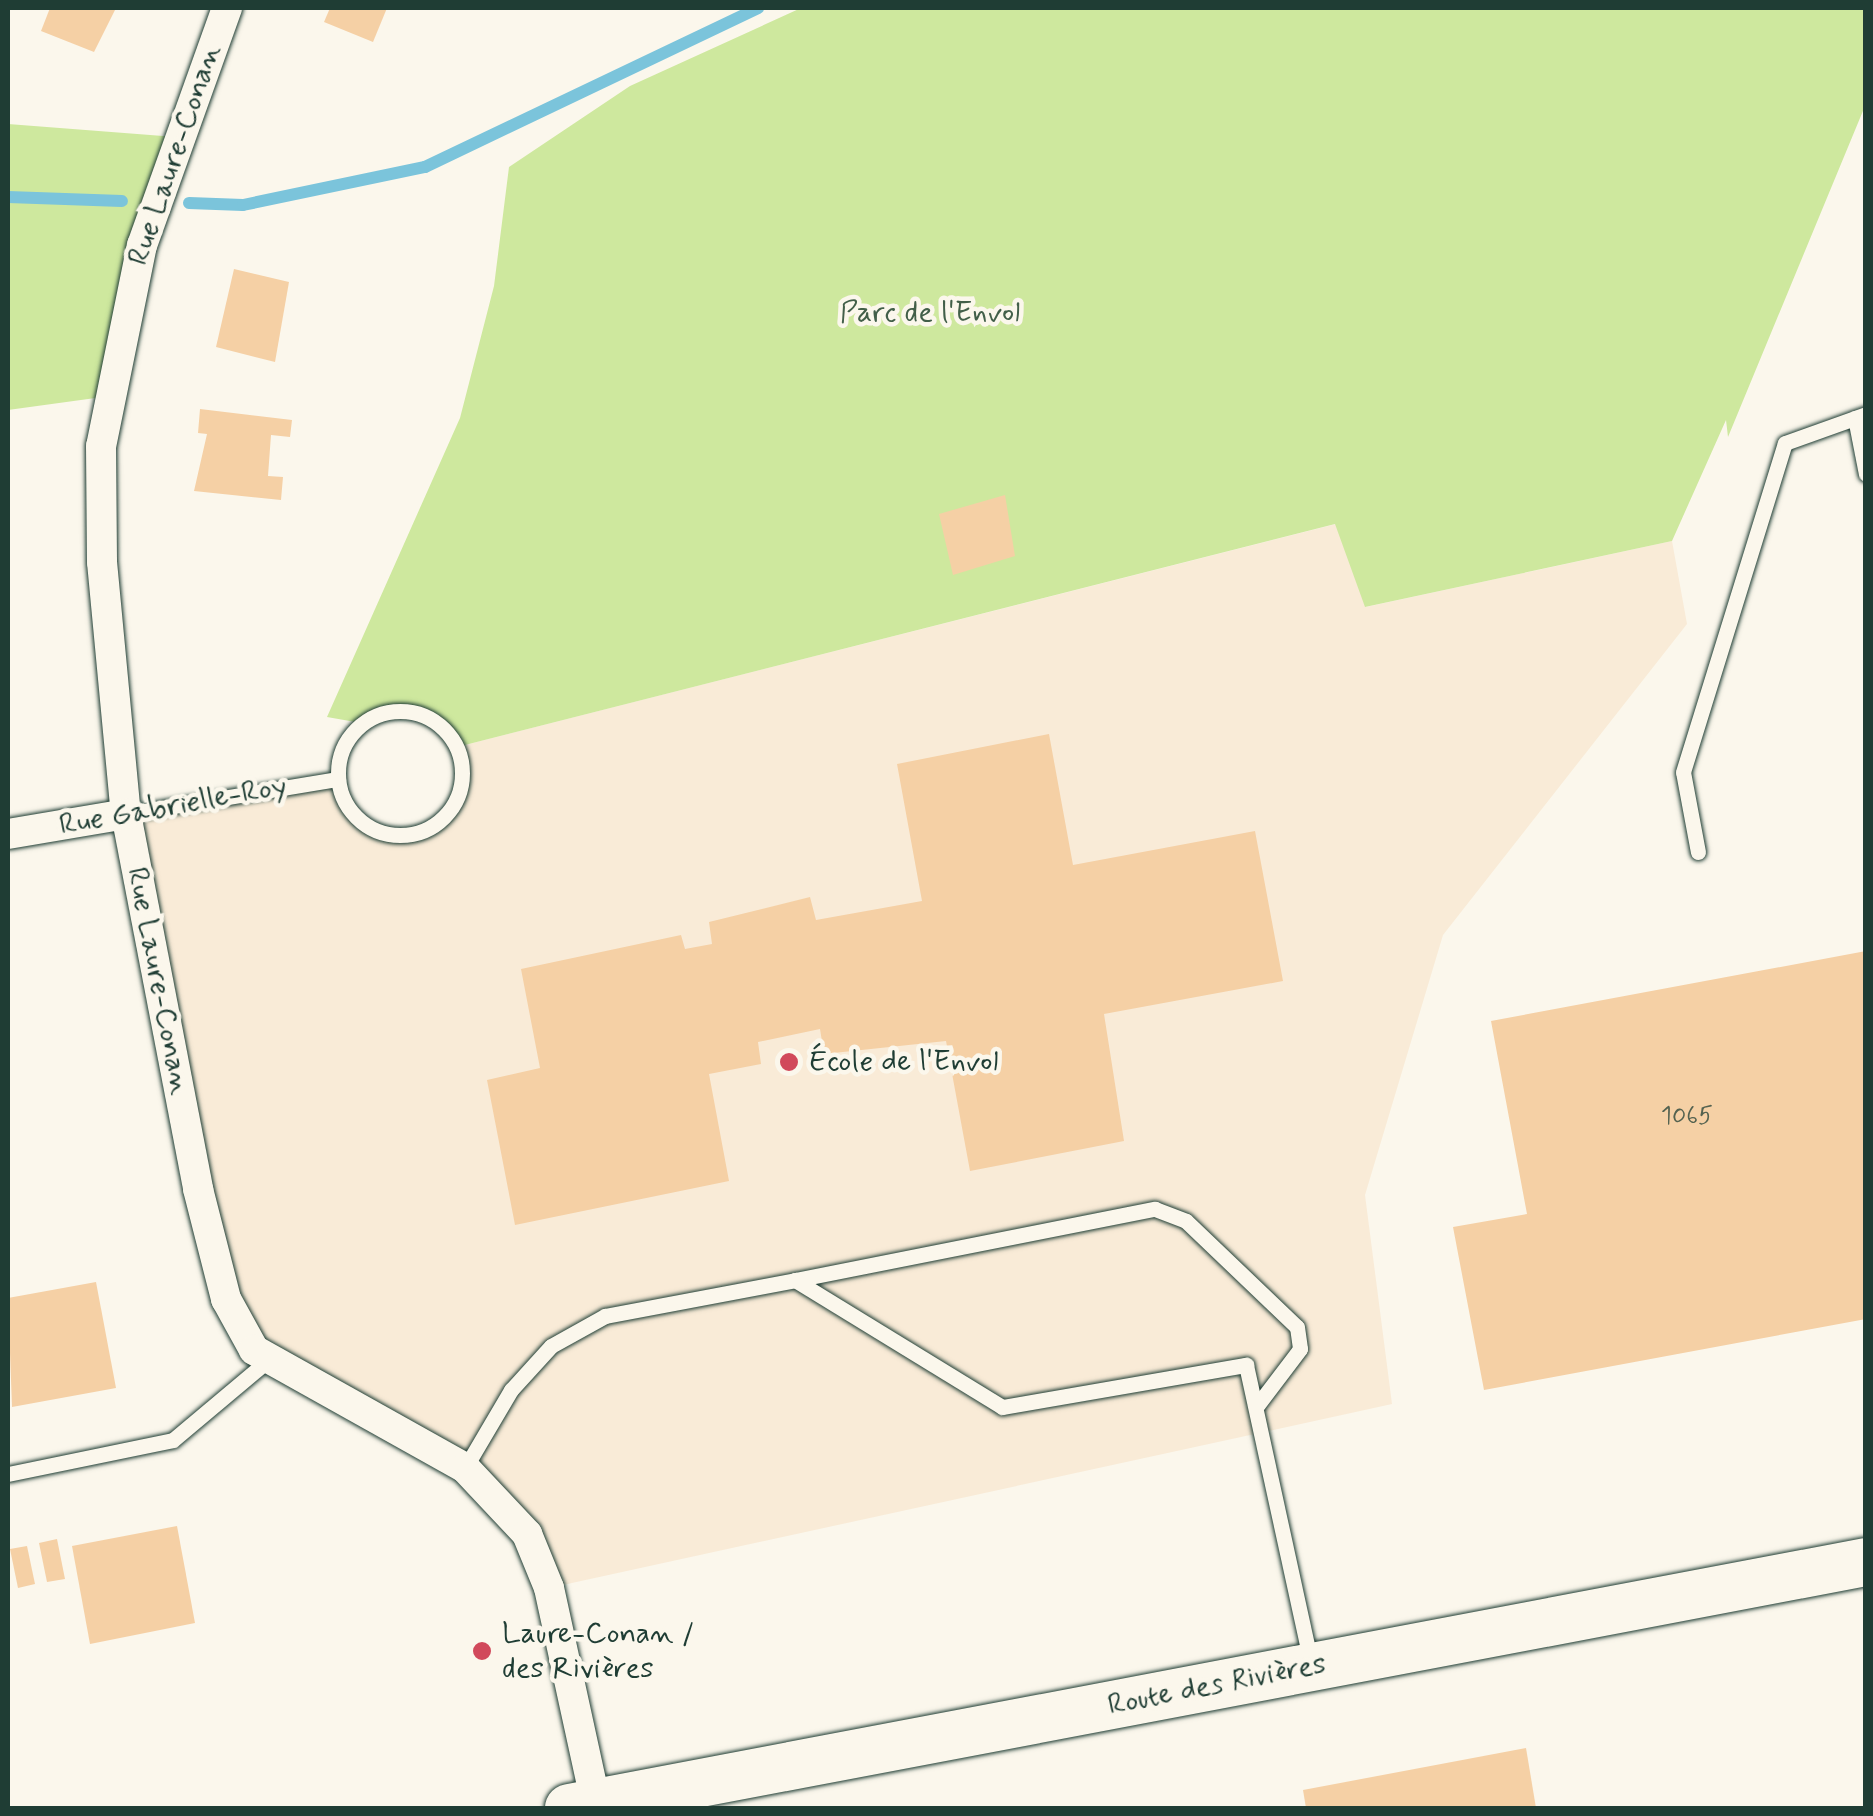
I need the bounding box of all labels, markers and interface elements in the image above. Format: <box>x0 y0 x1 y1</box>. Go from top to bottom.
street label: Rue Laure-Conan <box>121 43 229 267</box>
park label: Parc de l'Envol <box>840 295 1020 331</box>
street label: Rue Gabrielle-Roy <box>58 768 288 844</box>
street label: Rue Laure-Conan <box>119 868 197 1094</box>
place label: École de l'Envol <box>809 1044 997 1080</box>
marker: École de l'Envol <box>778 1051 800 1073</box>
house number: 1065 <box>1661 1102 1713 1132</box>
place label: Laure-Conan / des Rivières <box>502 1616 695 1686</box>
marker: Laure-Conan / des Rivières <box>471 1640 493 1662</box>
street label: Route des Rivières <box>1104 1646 1330 1724</box>

